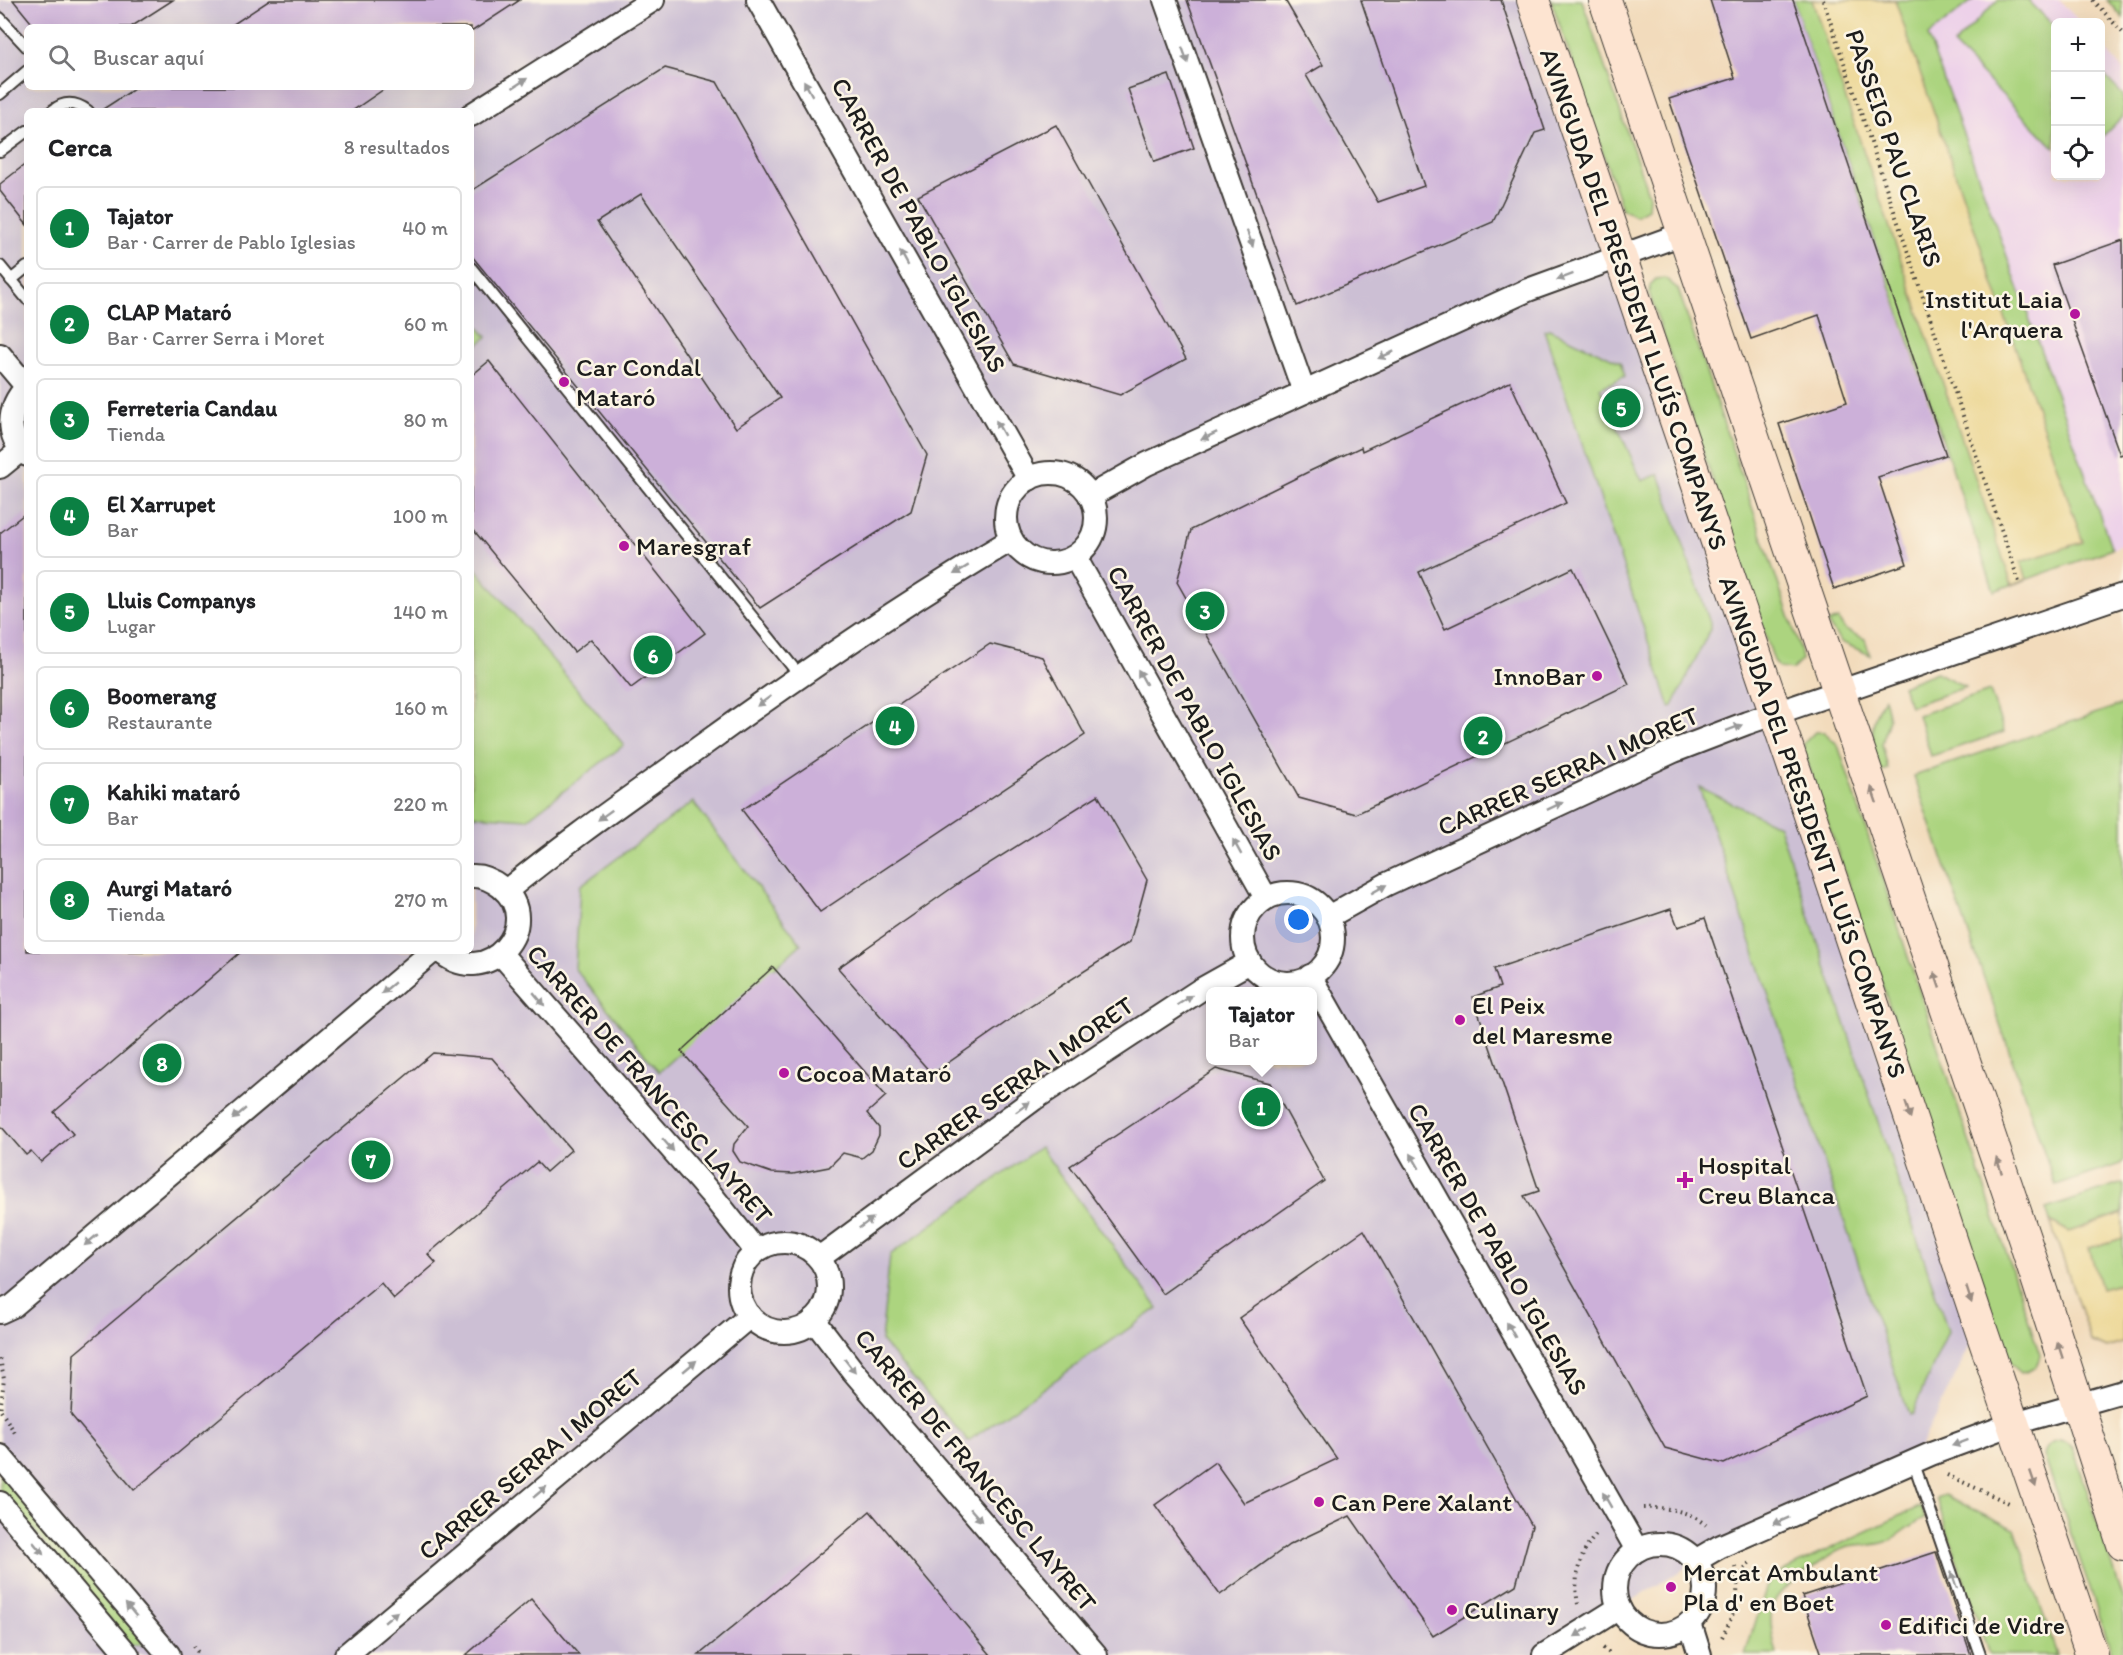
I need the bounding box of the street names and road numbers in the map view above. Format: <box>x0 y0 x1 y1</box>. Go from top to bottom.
street label: PASSEIG PAU CLARIS <box>1838 25 1950 271</box>
street label: AVINGUDA DEL PRESIDENT LLUÍS COMPANYS <box>1533 44 1735 554</box>
street label: CARRER DE PABLO IGLESIAS <box>824 72 1014 378</box>
street label: CARRER DE PABLO IGLESIAS <box>1100 560 1290 866</box>
street label: AVINGUDA DEL PRESIDENT LLUÍS COMPANYS <box>1712 572 1914 1082</box>
street label: CARRER SERRA I MORET <box>1433 699 1704 843</box>
street label: CARRER DE FRANCESC LAYRET <box>520 938 780 1230</box>
street label: CARRER SERRA I MORET <box>890 989 1140 1177</box>
street label: CARRER DE PABLO IGLESIAS <box>1401 1097 1595 1401</box>
street label: CARRER DE FRANCESC LAYRET <box>848 1322 1104 1618</box>
street label: CARRER SERRA I MORET <box>412 1361 649 1567</box>

